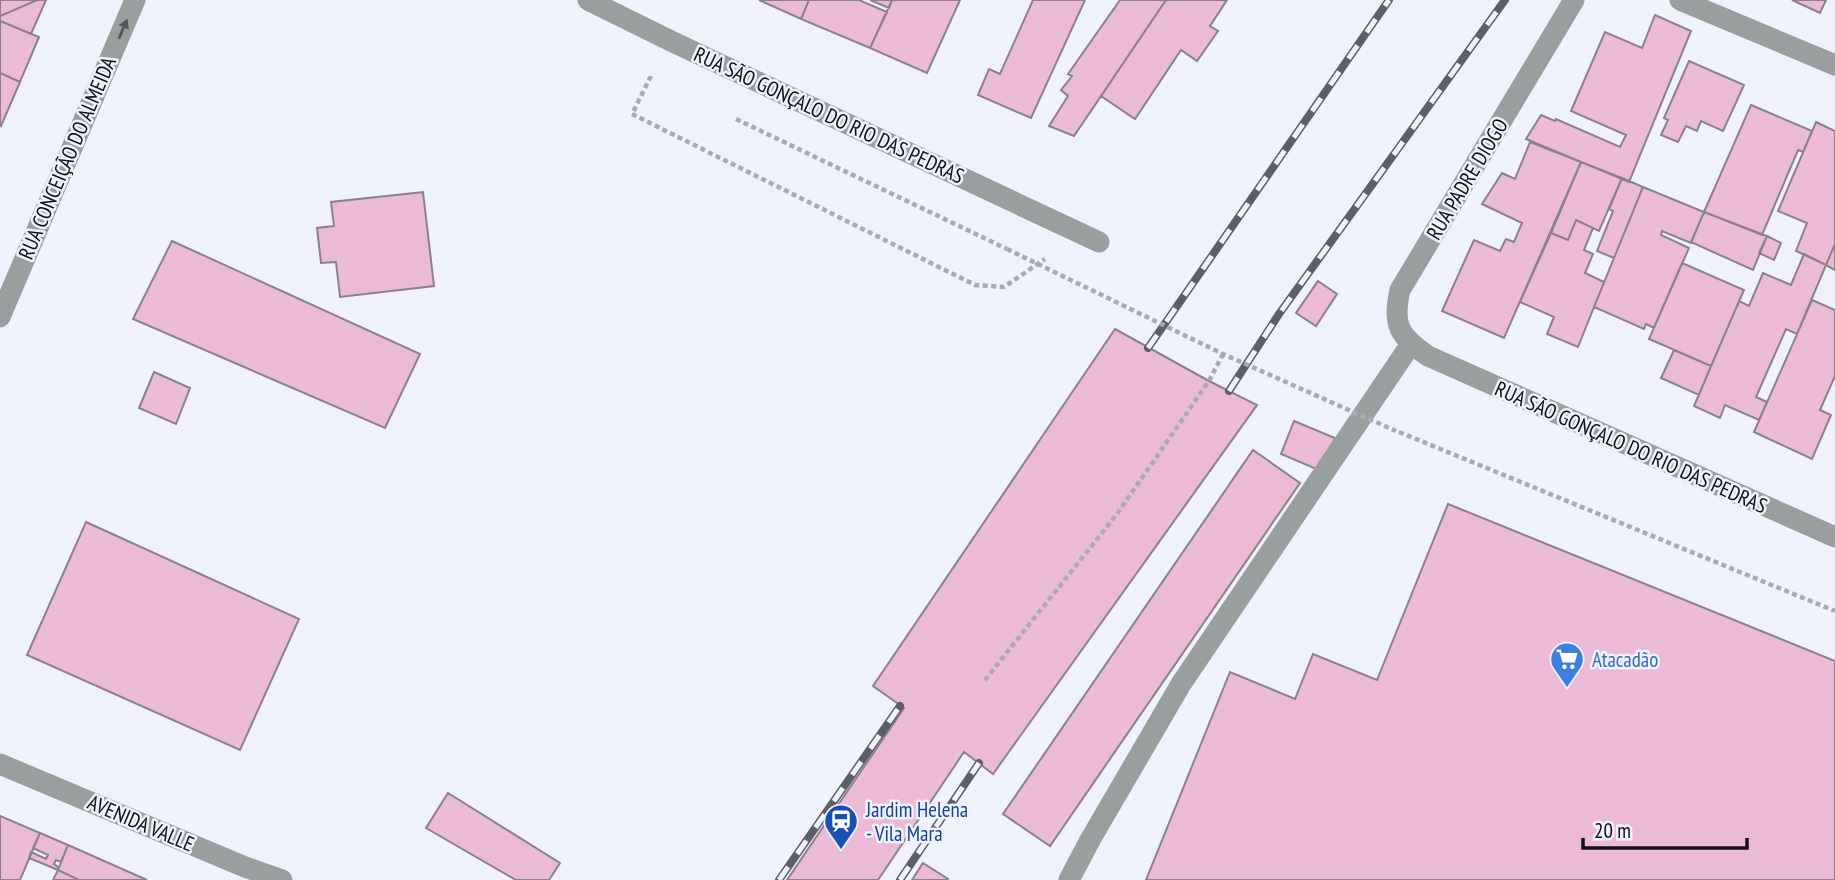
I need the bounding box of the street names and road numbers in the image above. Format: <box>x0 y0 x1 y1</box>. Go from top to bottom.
street label: RUA SÃO GONÇALO DO RIO DAS PEDRAS <box>690 40 968 190</box>
street label: RUA CONCEIÇÃO DO ALMEIDA <box>12 52 122 263</box>
street label: RUA PADRE DIOGO <box>1420 113 1514 245</box>
street label: RUA SÃO GONÇALO DO RIO DAS PEDRAS <box>1491 375 1771 519</box>
street label: AVENIDA VALLE <box>84 788 198 858</box>

